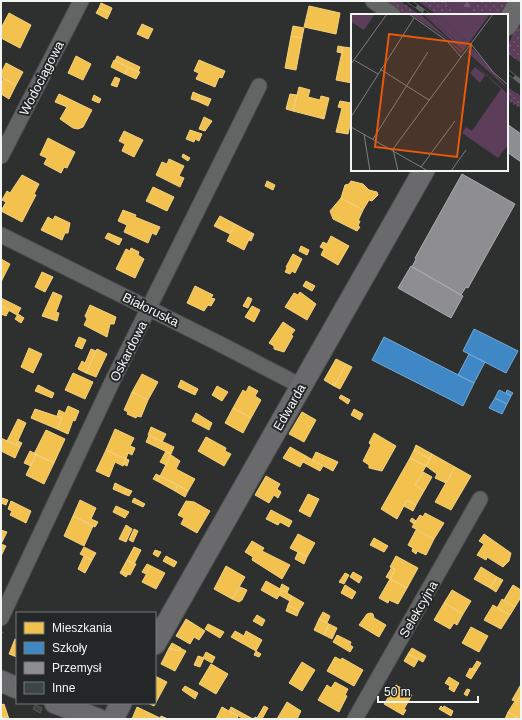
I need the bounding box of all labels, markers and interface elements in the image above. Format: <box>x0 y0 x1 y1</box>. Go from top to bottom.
inset map <box>351 14 508 171</box>
street label: Wodociągowa <box>16 38 67 118</box>
street label: Białoruska <box>120 289 182 330</box>
street label: Oskardowa <box>107 318 150 384</box>
street label: Edwarda <box>270 381 309 433</box>
street label: Selekcyjna <box>396 578 441 640</box>
legend <box>16 612 156 704</box>
text: Mieszkania <box>52 621 112 635</box>
text: Szkoły <box>52 641 87 655</box>
text: Przemysł <box>52 661 102 675</box>
scale bar <box>378 678 478 704</box>
text: Inne <box>52 681 76 695</box>
text: 50 m <box>384 685 411 699</box>

